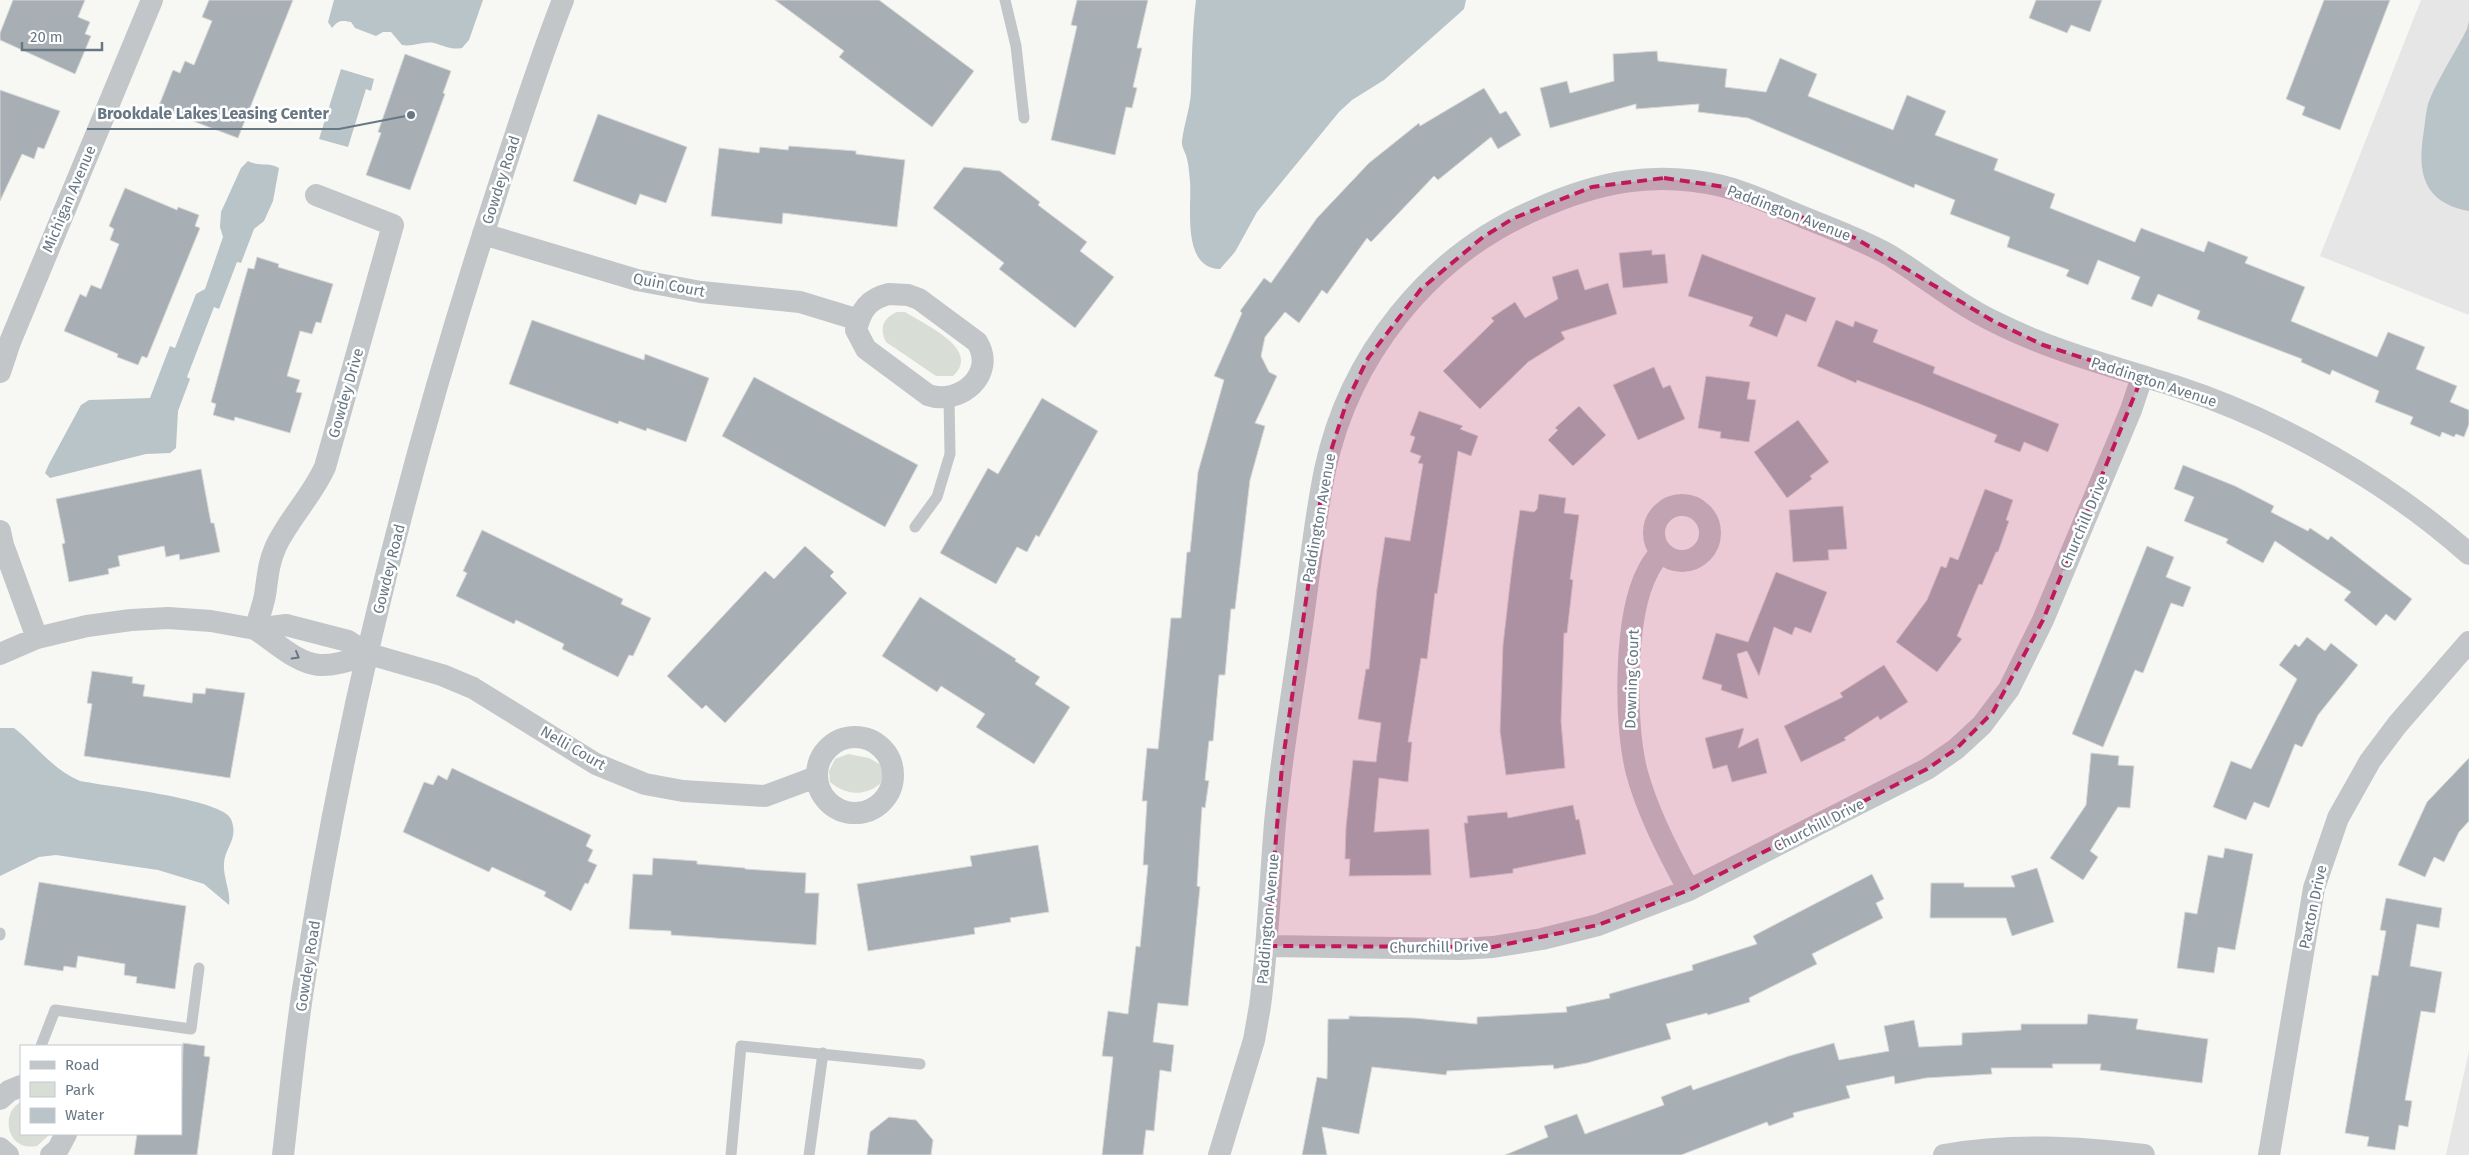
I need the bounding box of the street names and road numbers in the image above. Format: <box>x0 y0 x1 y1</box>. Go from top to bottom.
street label: Gowdey Road <box>478 133 524 227</box>
street label: Michigan Avenue <box>38 143 100 255</box>
street label: Paddington Avenue <box>1724 181 1854 245</box>
street label: Quin Court <box>632 269 707 301</box>
street label: Gowdey Drive <box>325 346 367 440</box>
street label: Paddington Avenue <box>2089 353 2219 411</box>
street label: Paddington Avenue <box>1299 452 1339 584</box>
street label: Churchill Drive <box>2056 473 2112 571</box>
street label: Gowdey Road <box>369 522 409 616</box>
street label: Downing Court <box>1621 628 1643 729</box>
street label: Nelli Court <box>537 722 609 774</box>
street label: Churchill Drive <box>1771 794 1867 856</box>
street label: Paddington Avenue <box>1253 853 1283 985</box>
street label: Paxton Drive <box>2295 863 2331 951</box>
street label: Gowdey Road <box>292 919 324 1013</box>
street label: Churchill Drive <box>1389 937 1489 957</box>

